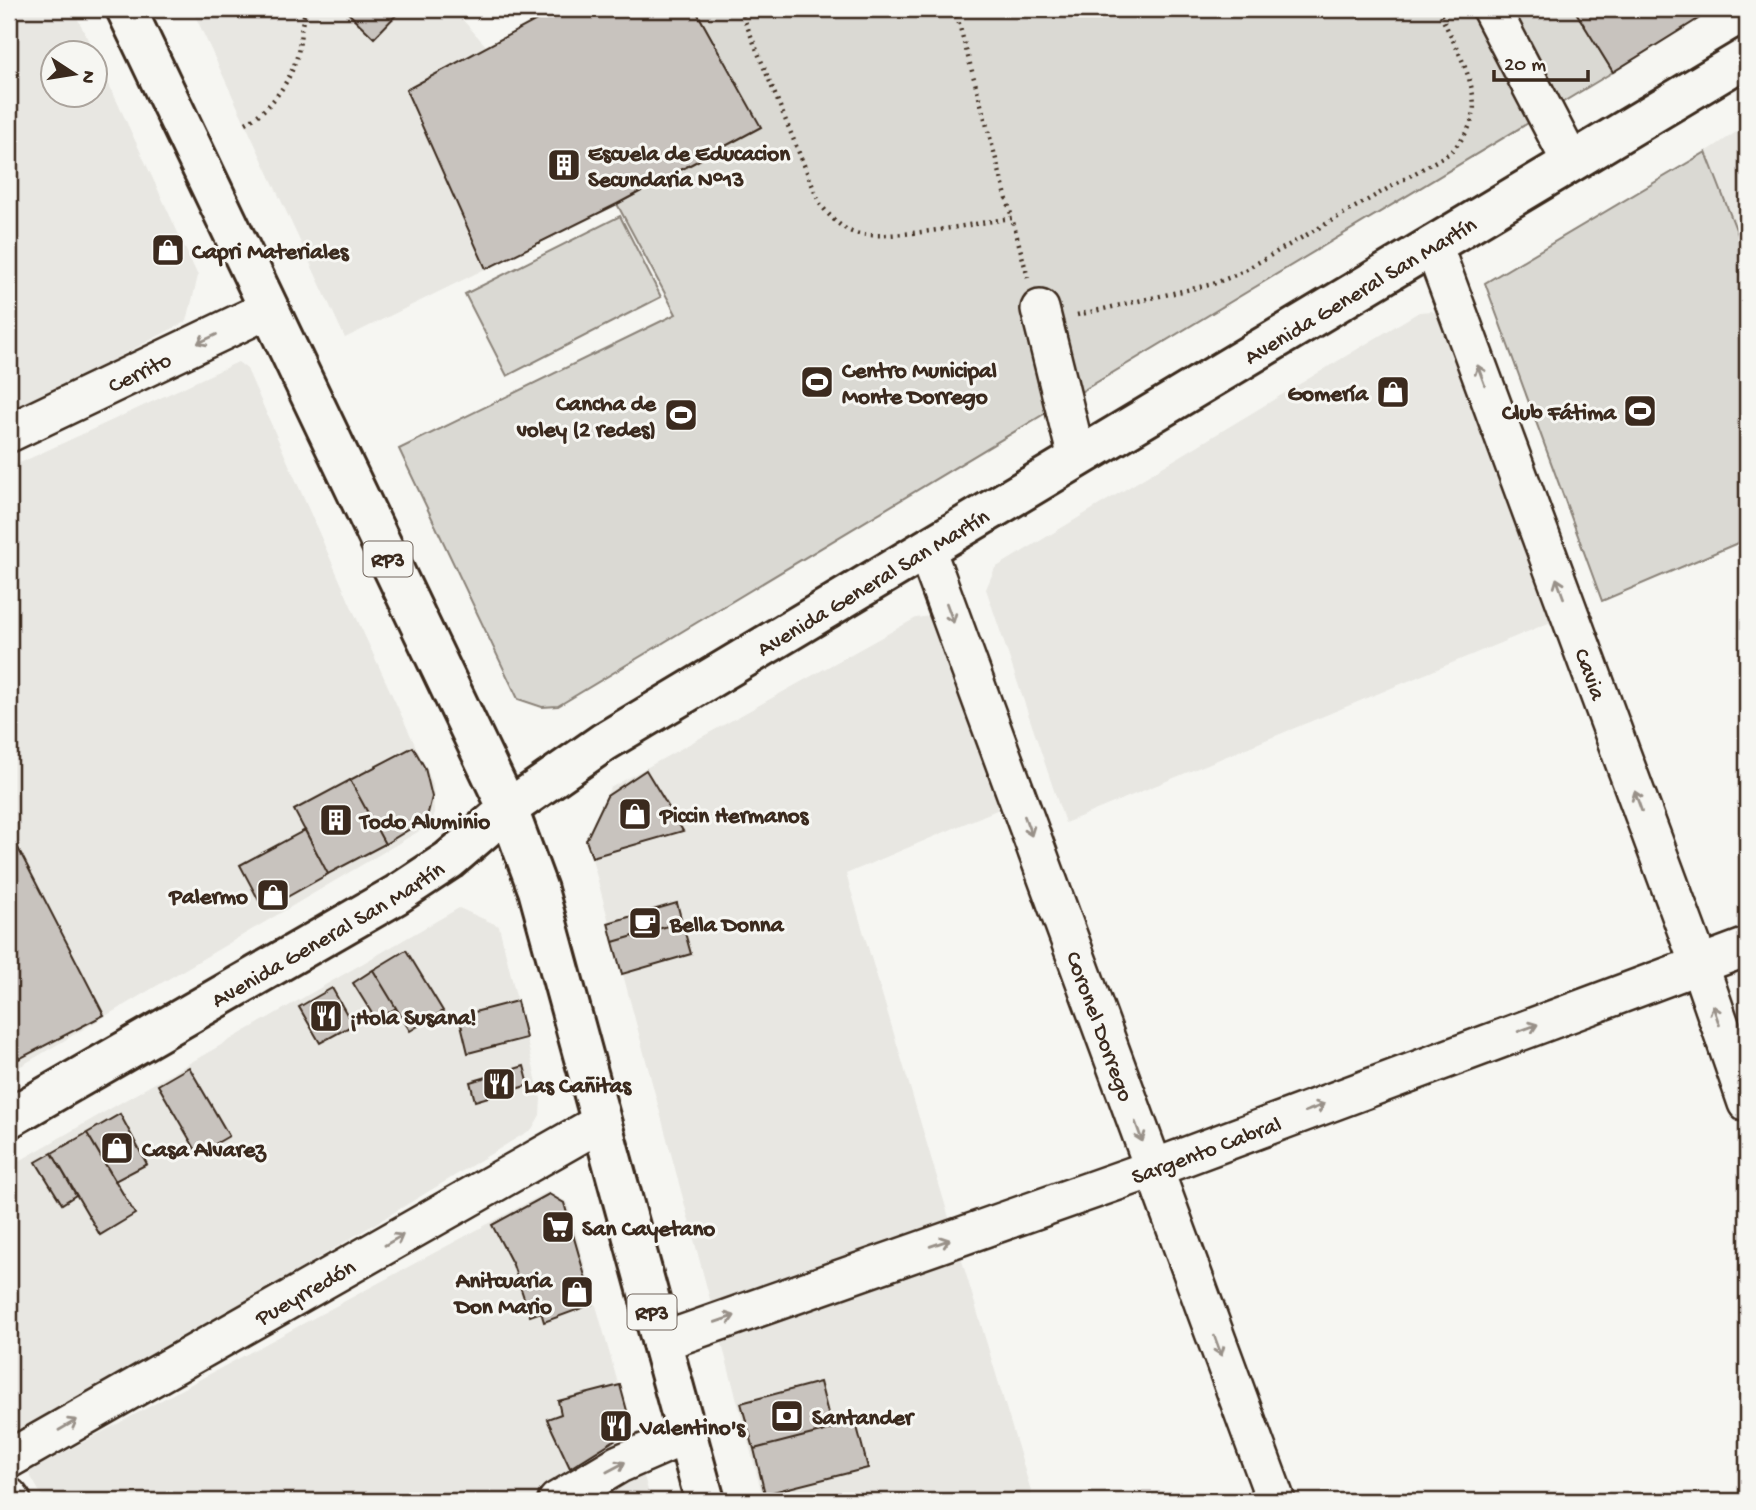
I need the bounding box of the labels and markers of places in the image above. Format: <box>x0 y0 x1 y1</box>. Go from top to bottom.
place label: Escuela de Educacion Secundaria N°13 <box>588 142 791 195</box>
building icon: Escuela de Educacion Secundaria N°13 <box>545 146 583 184</box>
shop icon: Capri Materiales <box>149 231 187 269</box>
place label: Capri Materiales <box>192 240 350 267</box>
place label: Centro Municipal Monte Dorrego <box>842 359 997 412</box>
sports icon: Centro Municipal Monte Dorrego <box>798 363 836 401</box>
shop icon: Gomería <box>1374 373 1412 411</box>
place label: Gomería <box>1287 382 1369 409</box>
place label: Cancha de voley (2 redes) <box>516 392 657 445</box>
sports icon: Club Fátima <box>1621 392 1659 430</box>
sports icon: Cancha de voley (2 redes) <box>662 396 700 434</box>
place label: Club Fátima <box>1502 401 1617 428</box>
shop icon: Piccin Hermanos <box>616 795 654 833</box>
building icon: Todo Aluminio <box>317 801 355 839</box>
place label: Piccin Hermanos <box>658 804 810 831</box>
place label: Todo Aluminio <box>358 810 490 837</box>
shop icon: Palermo <box>254 876 292 914</box>
place label: Palermo <box>167 885 248 912</box>
cafe icon: Bella Donna <box>626 904 664 942</box>
place label: Bella Donna <box>669 913 785 940</box>
restaurant icon: ¡Hola Susana! <box>307 997 345 1035</box>
place label: ¡Hola Susana! <box>350 1006 476 1033</box>
restaurant icon: Las Cañitas <box>480 1065 518 1103</box>
place label: Las Cañitas <box>524 1074 632 1101</box>
shop icon: Casa Alvarez <box>98 1129 136 1167</box>
place label: Casa Alvarez <box>142 1138 267 1165</box>
supermarket icon: San Cayetano <box>539 1208 577 1246</box>
place label: San Cayetano <box>582 1217 715 1244</box>
place label: Anitcuaria Don Mario <box>453 1269 553 1322</box>
shop icon: Anitcuaria Don Mario <box>558 1273 596 1311</box>
bank icon: Santander <box>768 1397 806 1435</box>
place label: Santander <box>812 1406 916 1433</box>
restaurant icon: Valentino's <box>597 1407 635 1445</box>
place label: Valentino's <box>639 1416 747 1443</box>

